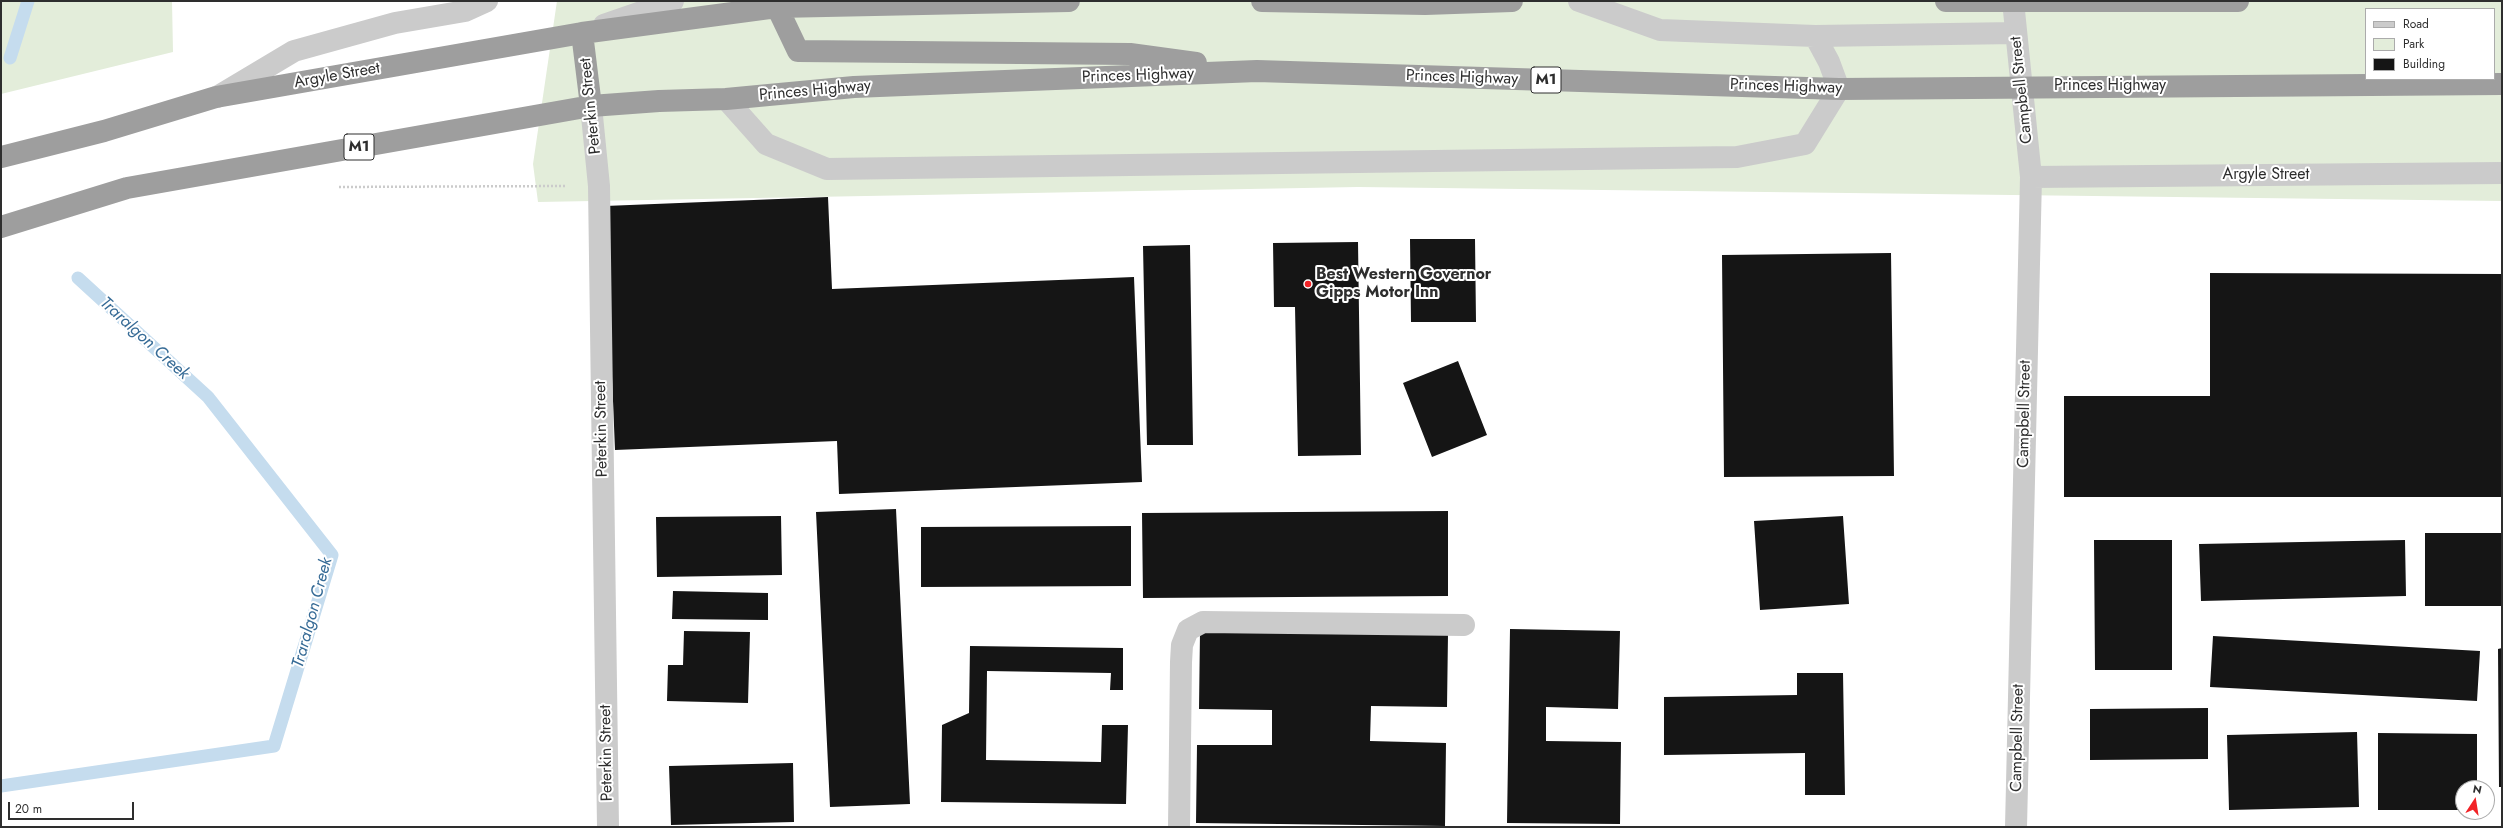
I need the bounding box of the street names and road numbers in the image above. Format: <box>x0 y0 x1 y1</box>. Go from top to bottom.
street label: Campbell Street <box>2007 35 2037 145</box>
street label: Peterkin Street <box>576 57 606 155</box>
street label: Argyle Street <box>293 59 381 93</box>
street label: Princes Highway <box>1082 64 1194 88</box>
street label: Princes Highway <box>1406 66 1518 90</box>
road number: M1 <box>1531 67 1561 93</box>
street label: Princes Highway <box>1730 75 1842 99</box>
street label: Princes Highway <box>2054 76 2166 96</box>
street label: Princes Highway <box>758 77 872 105</box>
road number: M1 <box>344 134 374 160</box>
street label: Argyle Street <box>2223 165 2309 185</box>
street label: Campbell Street <box>2014 360 2036 468</box>
street label: Peterkin Street <box>592 381 612 477</box>
street label: Campbell Street <box>2007 684 2029 792</box>
street label: Peterkin Street <box>597 705 617 801</box>

